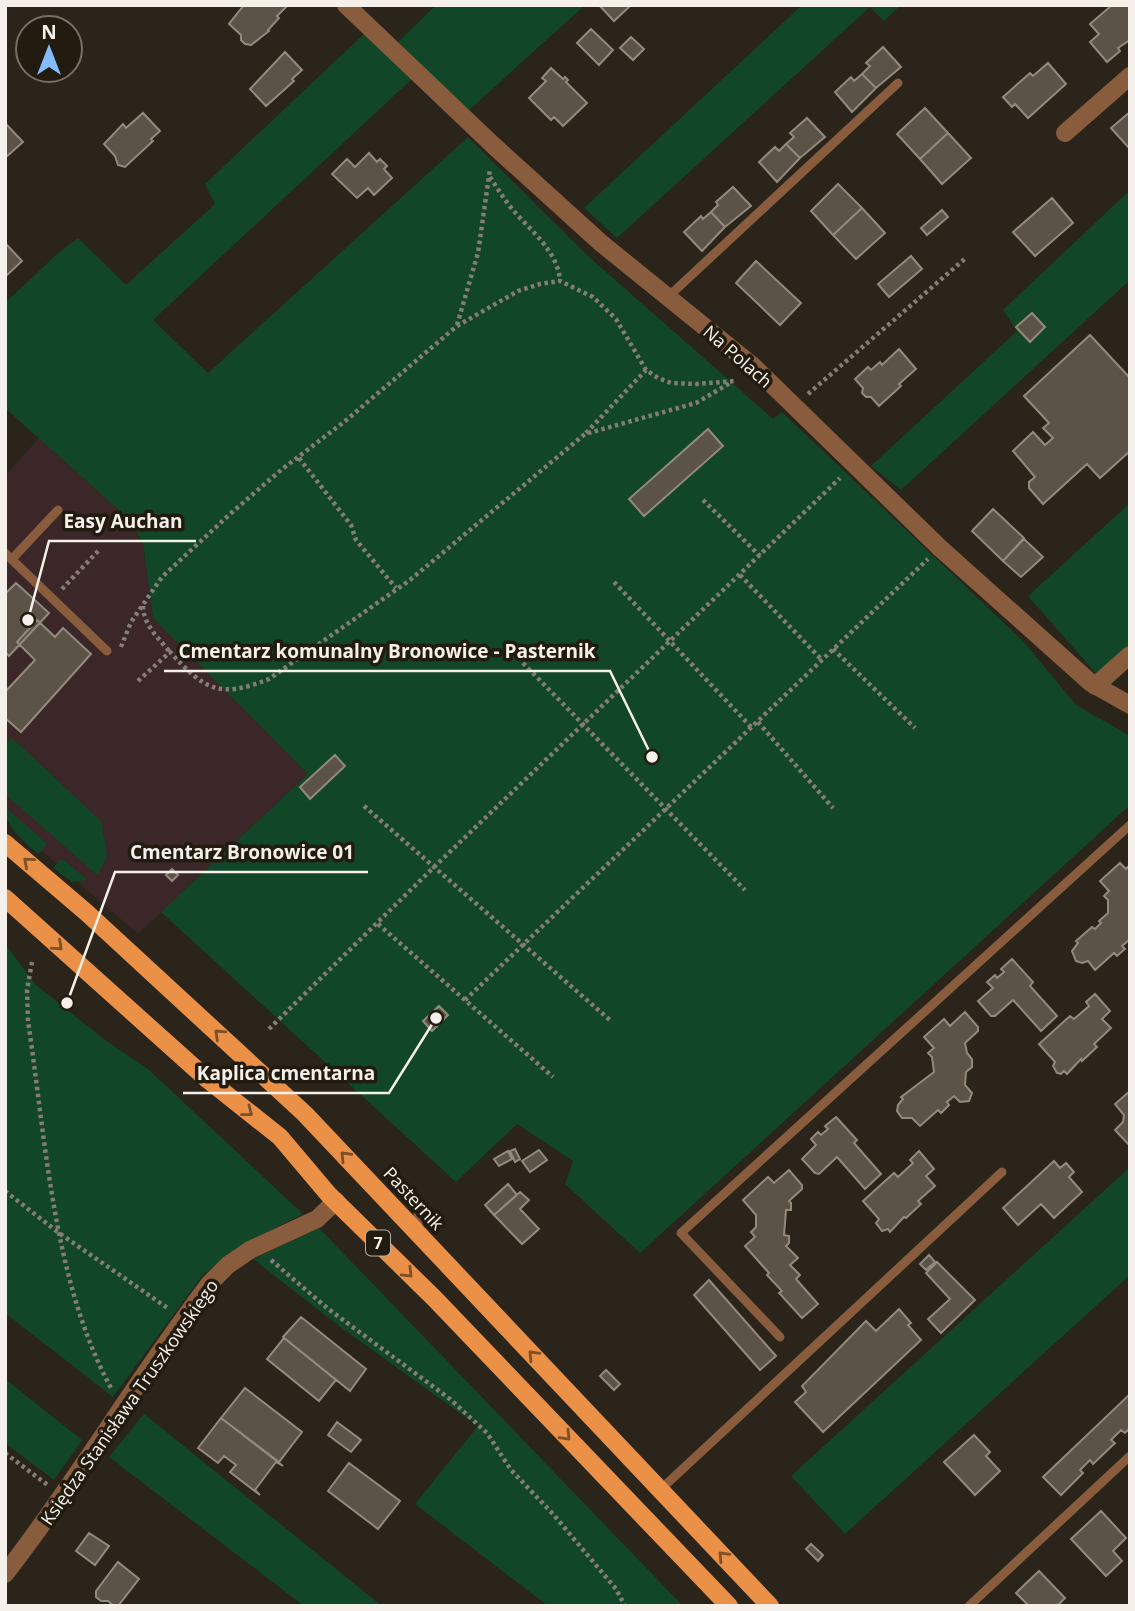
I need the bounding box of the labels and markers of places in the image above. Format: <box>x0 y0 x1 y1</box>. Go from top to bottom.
callout: Easy Auchan <box>49 501 196 541</box>
callout: Cmentarz komunalny Bronowice - Pasternik <box>164 631 610 671</box>
callout: Cmentarz Bronowice 01 <box>115 832 368 872</box>
callout: Kaplica cmentarna <box>183 1053 389 1093</box>

